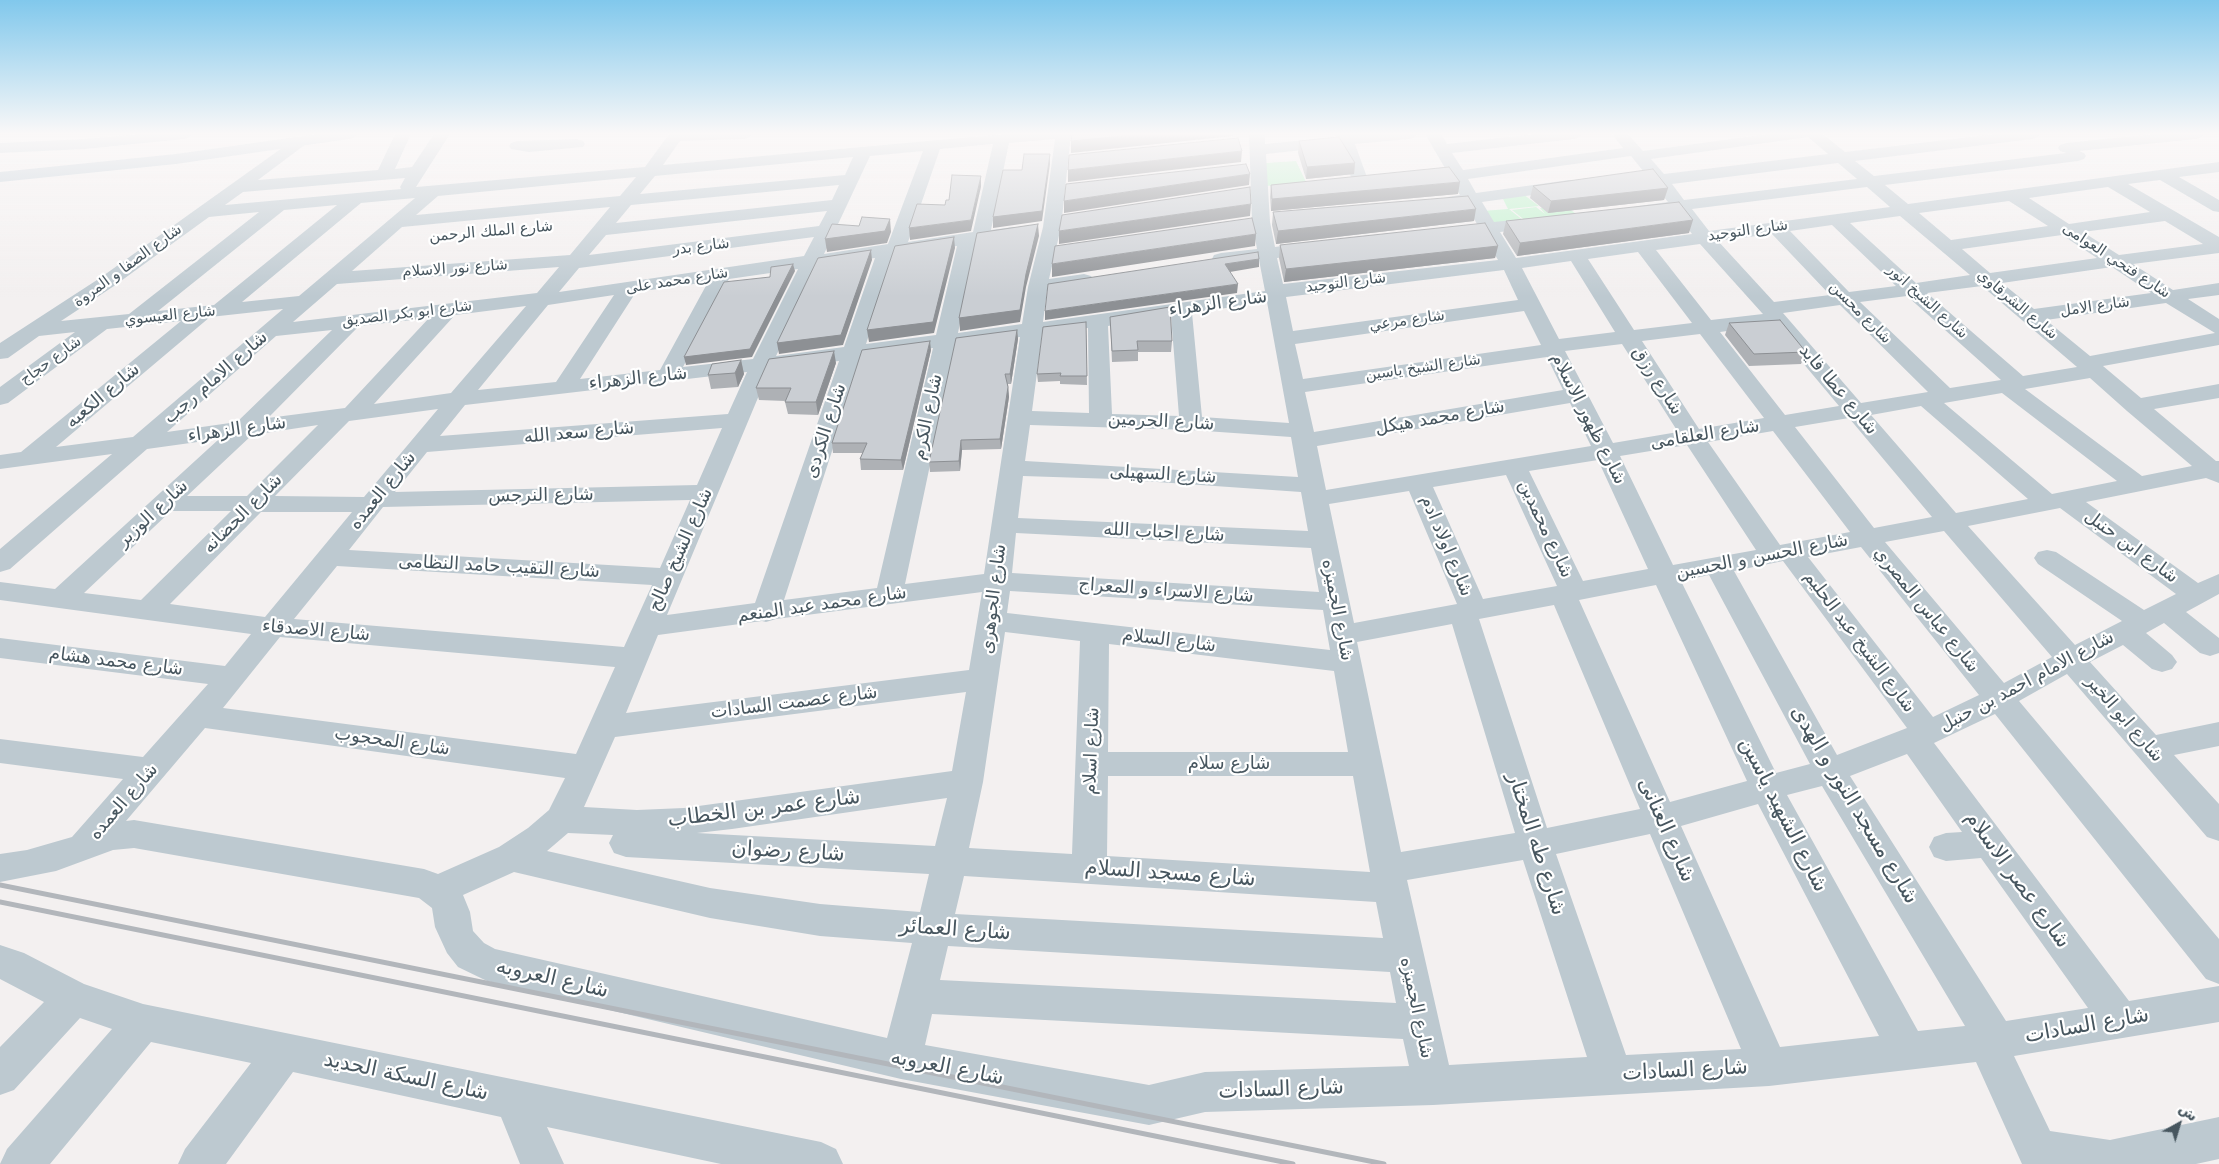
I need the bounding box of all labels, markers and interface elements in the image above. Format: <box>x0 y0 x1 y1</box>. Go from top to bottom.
street label: شارع التوحيد <box>1707 216 1789 246</box>
street label: شارع الملك الرحمن <box>428 218 554 246</box>
street label: شارع فتحي العوامى <box>2059 219 2173 303</box>
street label: شارع الصفا و المروة <box>70 221 186 311</box>
street label: شارع بدر <box>671 235 731 259</box>
street label: شارع نور الاسلام <box>402 256 508 282</box>
street label: شارع الشيخ انور <box>1883 261 1971 343</box>
street label: شارع محمد على <box>624 264 730 298</box>
street label: شارع الشرقاوي <box>1973 266 2061 344</box>
street label: شارع التوحيد <box>1305 269 1387 297</box>
street label: شارع محسن <box>1825 278 1895 348</box>
street label: شارع الزهراء <box>1167 286 1269 322</box>
street label: شارع الامل <box>2059 293 2131 321</box>
street label: شارع ابو بكر الصديق <box>341 297 473 331</box>
street label: شارع العيسوي <box>124 302 216 330</box>
street label: شارع مرعي <box>1368 307 1446 335</box>
street label: شارع الامام رجب <box>160 327 272 429</box>
street label: شارع حجاج <box>17 333 85 389</box>
street label: شارع عطا فايد <box>1794 341 1882 439</box>
street label: شارع رزق <box>1627 343 1687 419</box>
street label: شارع ظهور الاسلام <box>1546 350 1630 488</box>
street label: شارع الشيخ ياسين <box>1364 351 1482 385</box>
street label: شارع الكعبه <box>62 359 144 433</box>
street label: شارع الزهراء <box>588 363 688 395</box>
street label: شارع الكرم <box>908 372 948 462</box>
street label: شارع الكردى <box>801 381 851 481</box>
street label: شارع محمد هيكل <box>1374 396 1506 440</box>
street label: شارع الحرمين <box>1107 408 1215 436</box>
street label: شارع الزهراء <box>186 412 288 448</box>
street label: شارع العلقامى <box>1649 416 1761 454</box>
street label: شارع سعد الله <box>523 417 635 449</box>
street label: شارع العمده <box>345 448 421 534</box>
street label: شارع السهيلى <box>1109 461 1217 489</box>
street label: شارع الحضانه <box>199 470 287 558</box>
street label: شارع الوزير <box>113 476 193 552</box>
street label: شارع محمدين <box>1513 477 1577 581</box>
street label: شارع النرجس <box>488 484 594 508</box>
street label: شارع الشيخ صالح <box>644 485 718 615</box>
street label: شارع اولاد ادم <box>1415 492 1477 600</box>
street label: شارع ابن حنبل <box>2080 506 2182 588</box>
street label: شارع احباب الله <box>1103 519 1225 547</box>
street label: شارع الحسن و الحسين <box>1674 530 1850 584</box>
street label: شارع الجوهرى <box>977 543 1011 655</box>
street label: شارع عباس المصري <box>1869 543 1983 677</box>
street label: شارع النقيب حامد النظامى <box>398 551 600 583</box>
street label: شارع الجميزه <box>1317 557 1357 663</box>
street label: شارع الشيخ عبد الحليم <box>1799 567 1919 717</box>
street label: شارع الاسراء و المعراج <box>1078 574 1254 608</box>
street label: شارع محمد عبد المنعم <box>736 582 908 628</box>
street label: شارع الاصدقاء <box>261 616 371 646</box>
street label: شارع السلام <box>1121 625 1217 657</box>
street label: شارع الامام احمد بن حنبل <box>1936 627 2118 737</box>
street label: شارع محمد هشام <box>48 643 184 681</box>
street label: شارع ابو الخير <box>2080 671 2168 767</box>
street label: شارع عصمت السادات <box>709 682 879 724</box>
street label: شارع مسجد النور و الهدى <box>1785 701 1923 909</box>
street label: شارع اسلام <box>1080 707 1104 795</box>
street label: شارع المحجوب <box>333 723 451 761</box>
street label: شارع الشهيد ياسين <box>1733 733 1833 897</box>
street label: شارع سلام <box>1188 753 1270 775</box>
street label: شارع العمده <box>85 759 163 845</box>
street label: شارع طه المختار <box>1501 769 1571 919</box>
street label: شارع العنانى <box>1632 774 1700 886</box>
street label: شارع عمر بن الخطاب <box>666 785 862 833</box>
street label: شارع عصر الاسلام <box>1959 807 2075 953</box>
street label: شارع رضوان <box>731 836 845 868</box>
street label: شارع مسجد السلام <box>1084 855 1256 893</box>
street label: شارع العمائر <box>898 914 1012 946</box>
street label: شارع العروبه <box>493 954 611 1004</box>
street label: شارع الجميزه <box>1395 955 1437 1061</box>
street label: شارع السادات <box>2023 1003 2151 1049</box>
street label: شارع العروبه <box>888 1045 1006 1091</box>
street label: شارع السكة الحديد <box>321 1047 491 1107</box>
street label: شارع السادات <box>1622 1055 1748 1087</box>
street label: شارع السادات <box>1218 1075 1344 1105</box>
north arrow <box>2154 1099 2204 1149</box>
text: ش <box>2176 1100 2201 1125</box>

